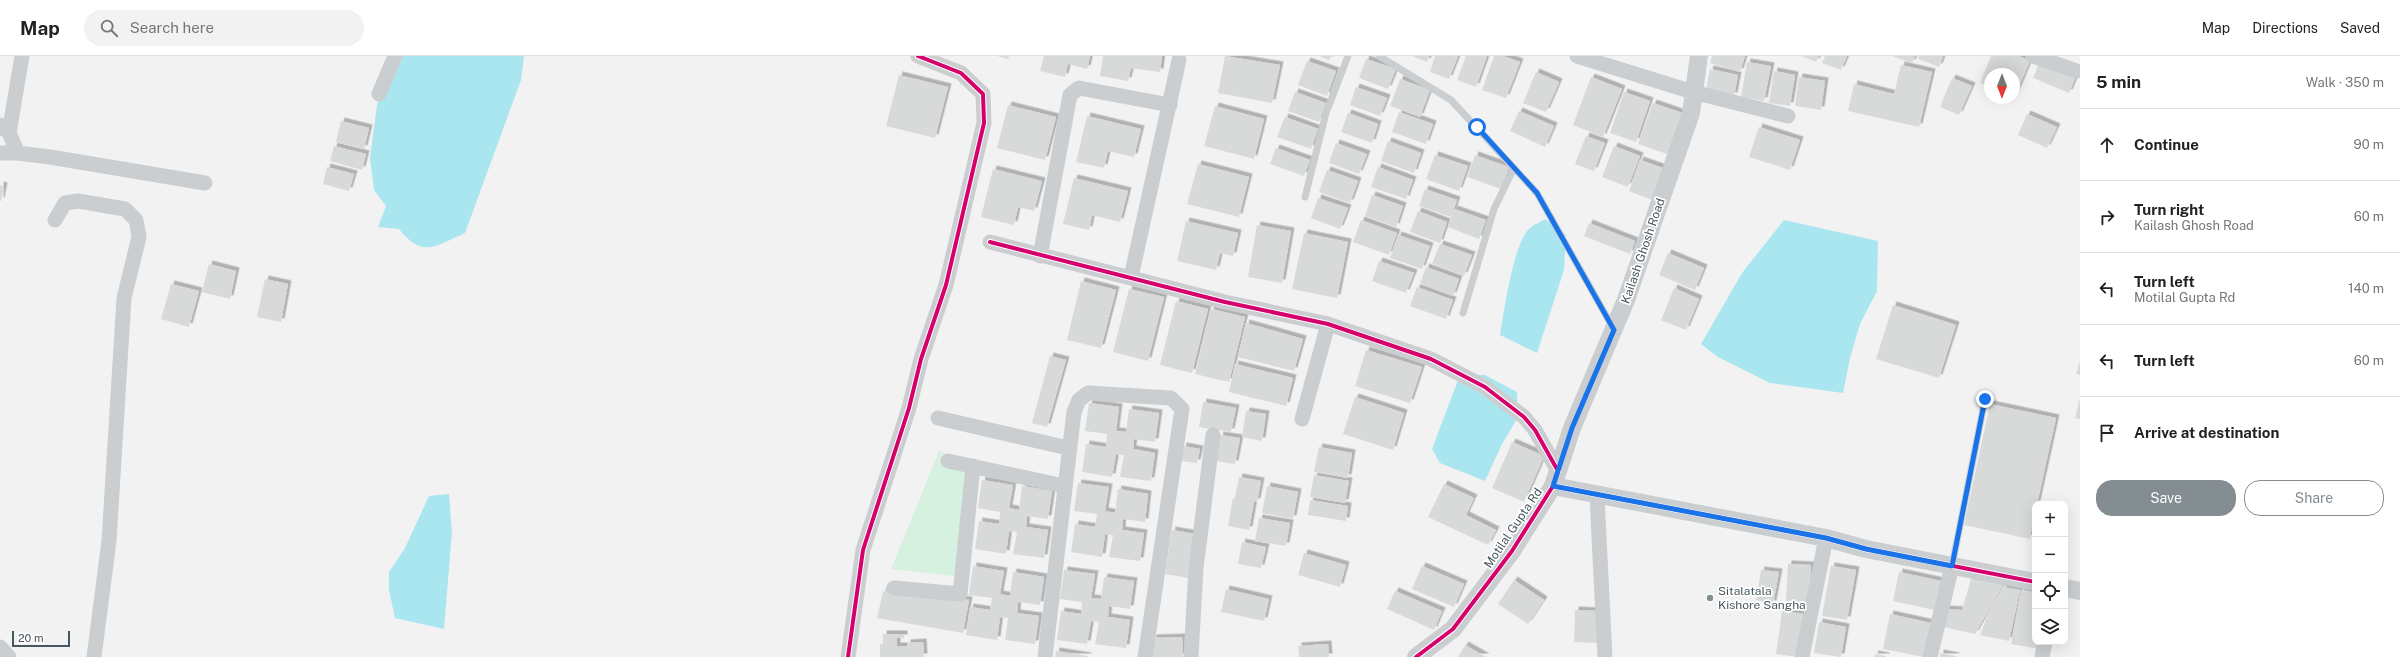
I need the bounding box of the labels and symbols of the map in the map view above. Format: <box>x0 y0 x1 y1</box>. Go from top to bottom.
north arrow <box>1984 68 2020 104</box>
route start <box>1468 118 1486 136</box>
street label: Kailash Ghosh Road <box>1618 196 1668 306</box>
route end <box>1976 390 1994 408</box>
street label: Motilal Gupta Rd <box>1481 485 1545 571</box>
place label: Sitalatala Kishore Sangha <box>1718 584 1806 612</box>
marker: Sitalatala Kishore Sangha <box>1705 593 1715 603</box>
scale bar <box>12 629 70 648</box>

